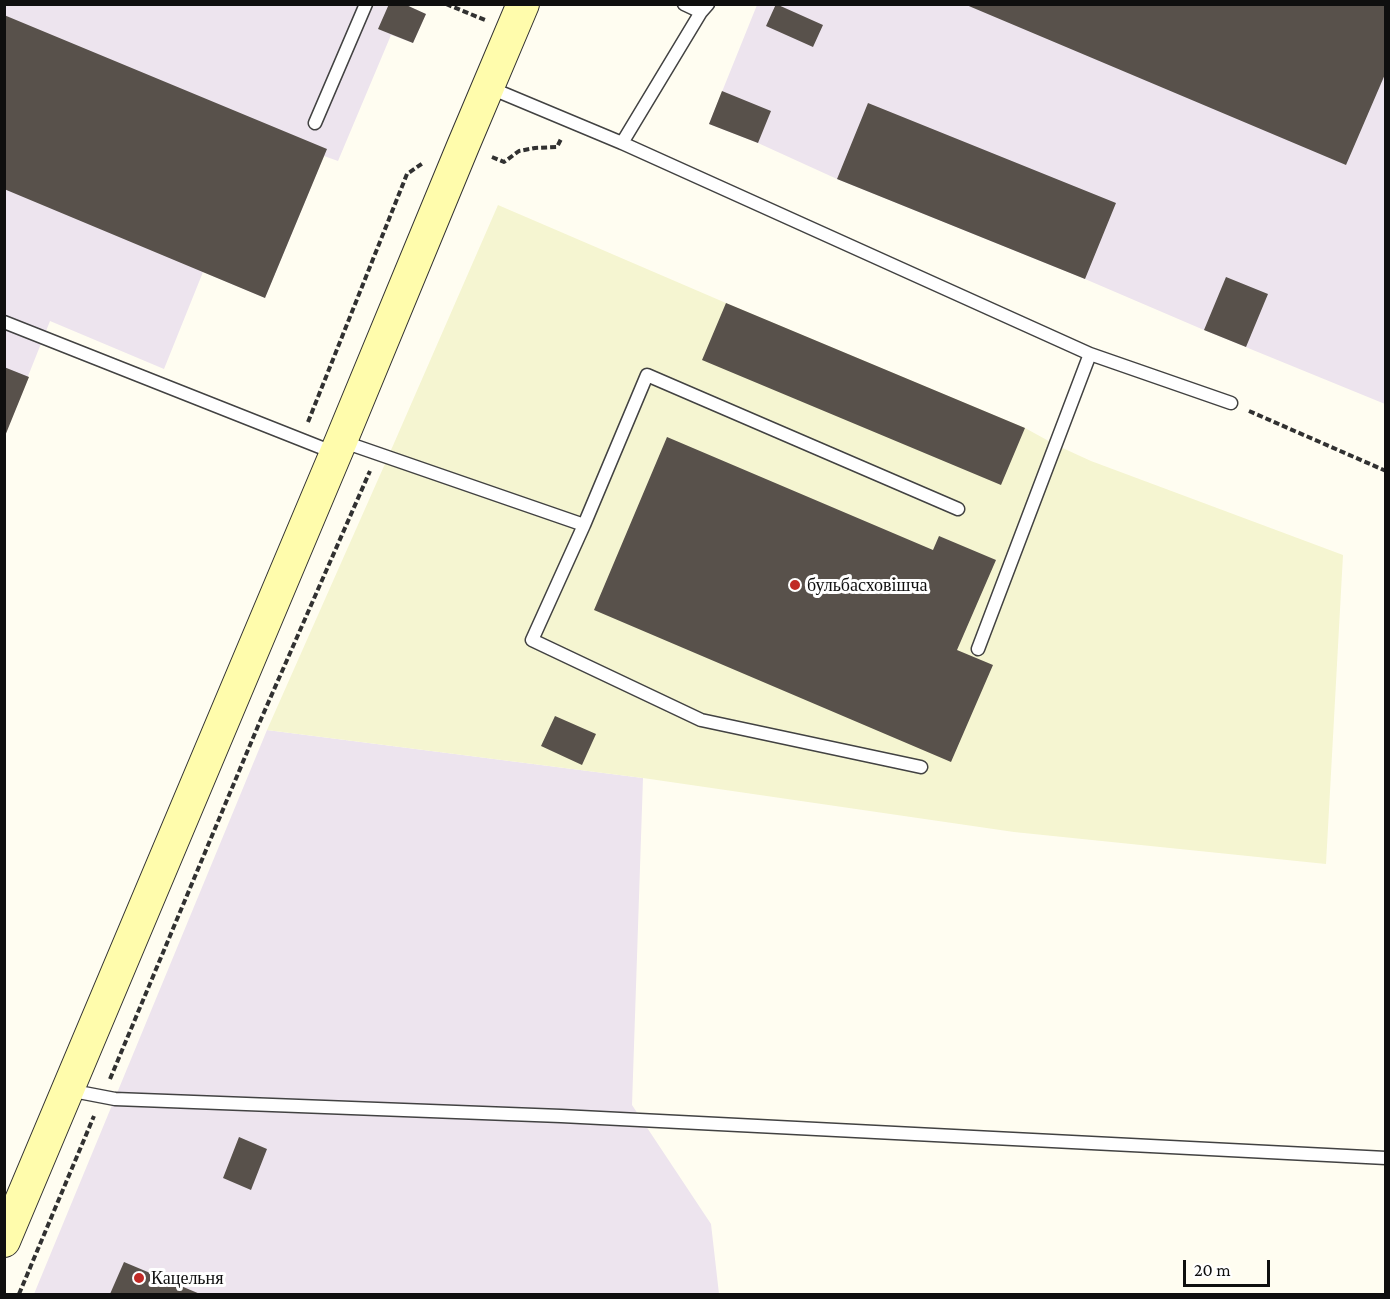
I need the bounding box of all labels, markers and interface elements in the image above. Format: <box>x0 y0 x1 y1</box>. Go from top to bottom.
place label: бульбасховішча <box>807 574 927 596</box>
marker: бульбасховішча <box>788 578 802 592</box>
scale bar <box>1186 1248 1273 1286</box>
text: 20 m <box>1194 1260 1231 1280</box>
place label: Кацельня <box>151 1267 223 1289</box>
marker: Кацельня <box>132 1271 146 1285</box>

